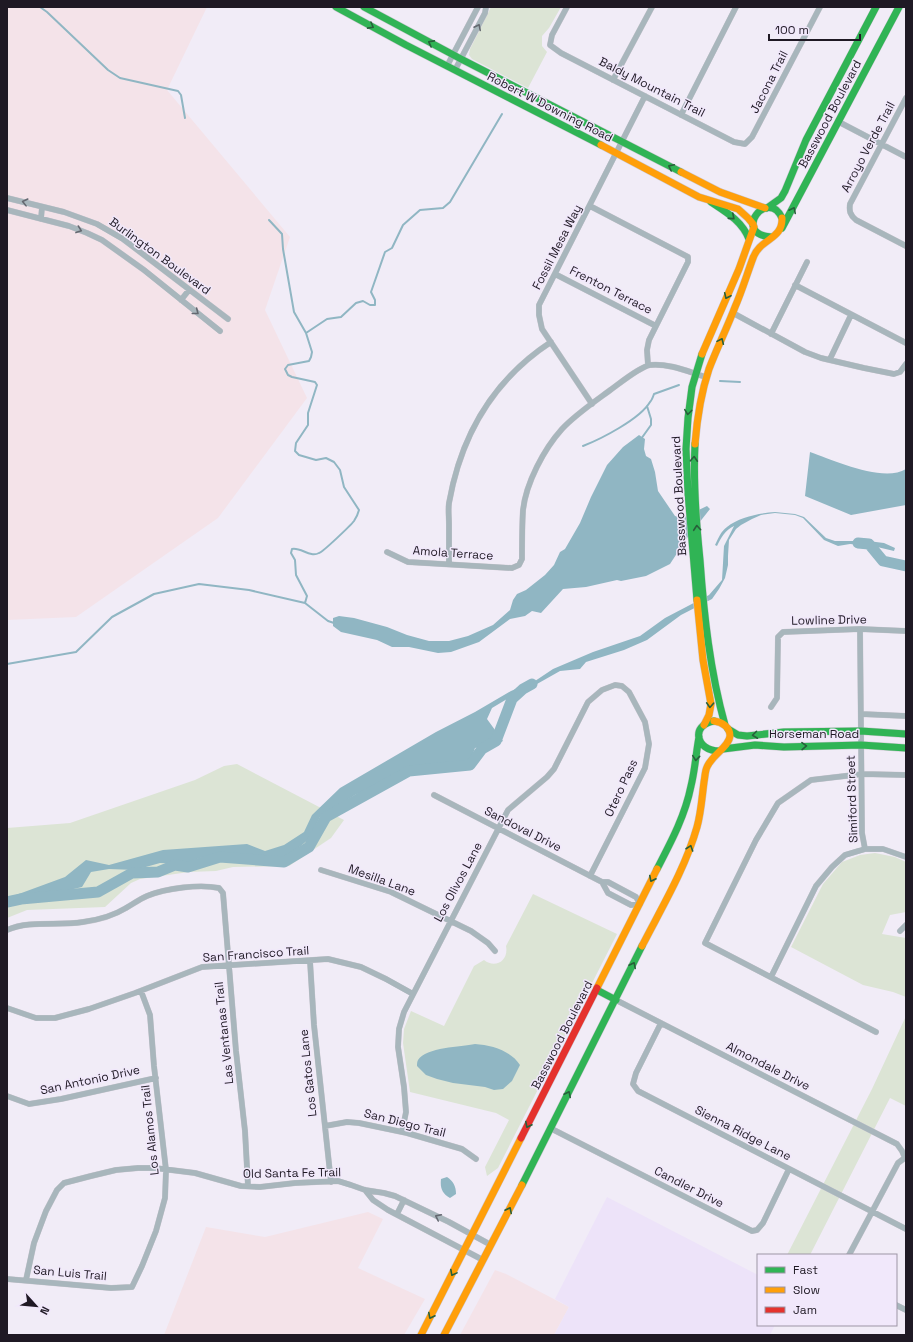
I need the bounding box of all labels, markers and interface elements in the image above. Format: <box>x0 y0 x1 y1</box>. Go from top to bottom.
scale bar <box>769 16 860 42</box>
one-way arrow <box>366 21 374 28</box>
text: 100 m <box>775 22 809 38</box>
one-way arrow <box>473 23 480 31</box>
one-way arrow <box>428 40 436 48</box>
street label: Jacona Trail <box>746 48 792 116</box>
street label: Baldy Mountain Trail <box>596 53 708 121</box>
street label: Basswood Boulevard <box>795 57 865 171</box>
street label: Robert W Downing Road <box>484 68 616 146</box>
street label: Arroyo Verde Trail <box>837 99 899 195</box>
one-way arrow <box>668 164 676 172</box>
one-way arrow <box>22 199 28 207</box>
street label: Fossil Mesa Way <box>529 202 585 292</box>
one-way arrow <box>788 206 795 214</box>
one-way arrow <box>727 212 734 219</box>
street label: Burlington Boulevard <box>106 214 214 298</box>
one-way arrow <box>75 225 82 233</box>
street label: Frenton Terrace <box>567 262 655 318</box>
one-way arrow <box>724 291 732 299</box>
one-way arrow <box>191 307 198 314</box>
one-way arrow <box>716 337 724 344</box>
one-way arrow <box>684 409 693 415</box>
street label: Basswood Boulevard <box>668 436 690 556</box>
one-way arrow <box>690 456 699 462</box>
one-way arrow <box>693 525 702 531</box>
street label: Amola Terrace <box>412 542 494 564</box>
street label: Lowline Drive <box>791 611 867 629</box>
one-way arrow <box>706 702 715 709</box>
street label: Horseman Road <box>769 726 859 742</box>
one-way arrow <box>752 730 758 739</box>
one-way arrow <box>801 742 807 750</box>
one-way arrow <box>692 755 701 761</box>
street label: Simiford Street <box>842 755 862 843</box>
street label: Otero Pass <box>601 757 641 819</box>
street label: Sandoval Drive <box>482 803 564 855</box>
street label: Los Olivos Lane <box>430 839 486 925</box>
one-way arrow <box>686 845 694 852</box>
street label: Mesilla Lane <box>346 860 418 900</box>
one-way arrow <box>650 875 657 882</box>
street label: San Francisco Trail <box>202 942 310 966</box>
one-way arrow <box>628 962 636 969</box>
street label: Basswood Boulevard <box>528 978 596 1092</box>
street label: Las Ventanas Trail <box>211 981 237 1085</box>
street label: Los Gatos Lane <box>295 1028 321 1118</box>
street label: Almondale Drive <box>723 1038 813 1094</box>
street label: San Antonio Drive <box>39 1062 141 1098</box>
street label: Los Alamos Trail <box>137 1084 163 1176</box>
one-way arrow <box>563 1091 571 1098</box>
street label: Sienna Ridge Lane <box>692 1102 794 1164</box>
street label: San Diego Trail <box>362 1105 448 1141</box>
one-way arrow <box>525 1120 533 1128</box>
street label: Candler Drive <box>651 1163 727 1211</box>
street label: Old Santa Fe Trail <box>243 1164 341 1182</box>
one-way arrow <box>504 1207 512 1214</box>
one-way arrow <box>435 1214 442 1222</box>
legend <box>757 1254 897 1326</box>
street label: San Luis Trail <box>33 1262 107 1284</box>
text: Fast <box>793 1262 818 1278</box>
one-way arrow <box>450 1269 457 1276</box>
text: Slow <box>793 1282 820 1298</box>
north arrow <box>16 1286 56 1326</box>
text: Jam <box>793 1302 817 1318</box>
text: N <box>37 1304 53 1317</box>
one-way arrow <box>428 1312 436 1319</box>

